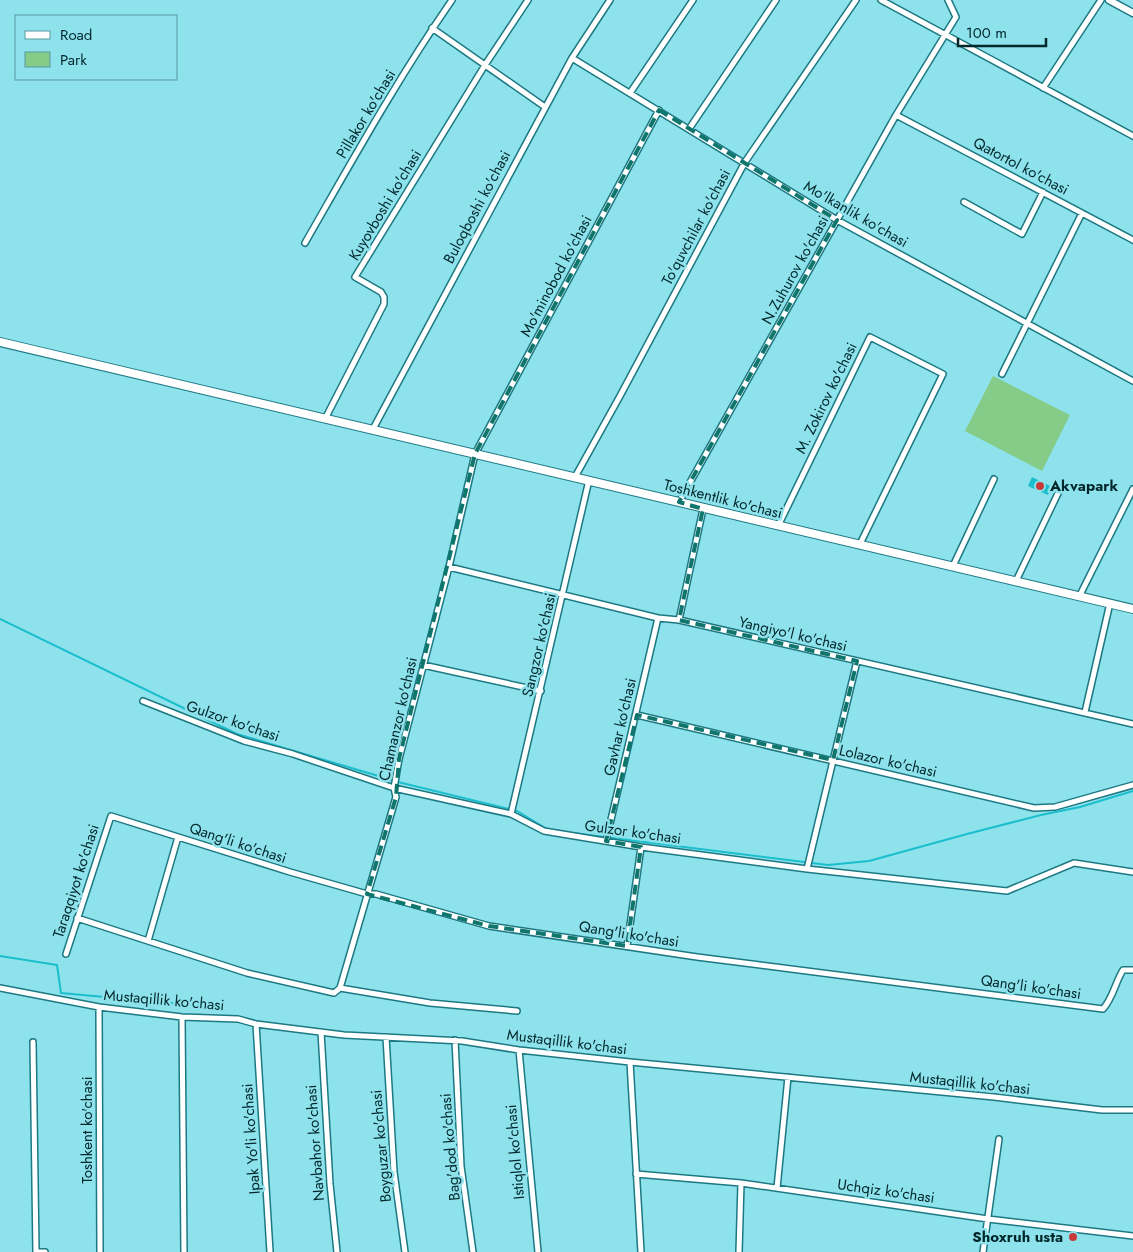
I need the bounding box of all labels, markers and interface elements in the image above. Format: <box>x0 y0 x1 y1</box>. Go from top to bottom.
legend <box>15 15 178 80</box>
scale bar <box>958 15 1046 47</box>
text: 100 m <box>966 22 1007 44</box>
text: Road <box>60 24 92 46</box>
text: Park <box>60 49 87 71</box>
street label: Pillakor ko'chasi <box>331 65 401 163</box>
street label: Qatortol ko'chasi <box>969 132 1073 200</box>
street label: Kuyovboshi ko'chasi <box>343 145 427 265</box>
street label: Buloqboshi ko'chasi <box>438 146 516 268</box>
street label: To'quvchilar ko'chasi <box>656 165 736 289</box>
street label: Mo'lkanlik ko'chasi <box>800 175 912 253</box>
street label: Mo'minobod ko'chasi <box>515 211 597 341</box>
street label: N.Zuhurov ko'chasi <box>756 212 834 328</box>
street label: M. Zokirov ko'chasi <box>790 339 862 457</box>
street label: Toshkentlik ko'chasi <box>661 474 785 524</box>
place label: Akvapark <box>1049 475 1118 497</box>
marker: Akvapark <box>1034 480 1046 492</box>
street label: Sangzor ko'chasi <box>516 591 562 699</box>
street label: Yangiyo'l ko'chasi <box>737 611 849 657</box>
street label: Chamanzor ko'chasi <box>373 655 423 783</box>
street label: Gavhar ko'chasi <box>598 676 642 778</box>
street label: Gulzor ko'chasi <box>183 695 283 747</box>
street label: Lolazor ko'chasi <box>837 739 939 783</box>
street label: Gulzor ko'chasi <box>583 814 683 850</box>
street label: Qang'li ko'chasi <box>187 817 289 869</box>
street label: Taraqqiyot ko'chasi <box>47 821 105 941</box>
street label: Qang'li ko'chasi <box>577 915 681 953</box>
street label: Qang'li ko'chasi <box>979 969 1083 1005</box>
street label: Mustaqillik ko'chasi <box>103 984 225 1016</box>
street label: Mustaqillik ko'chasi <box>506 1024 628 1060</box>
street label: Mustaqillik ko'chasi <box>909 1066 1031 1100</box>
street label: Toshkent ko'chasi <box>76 1076 98 1184</box>
street label: Ipak Yo'li ko'chasi <box>236 1083 266 1195</box>
street label: Navbahor ko'chasi <box>300 1084 330 1202</box>
street label: Boyguzar ko'chasi <box>365 1089 397 1203</box>
street label: Bag'dod ko'chasi <box>434 1092 466 1202</box>
street label: Istiqlol ko'chasi <box>500 1104 530 1200</box>
street label: Uchqiz ko'chasi <box>836 1173 936 1209</box>
place label: Shoxruh usta <box>972 1226 1063 1248</box>
marker: Shoxruh usta <box>1067 1231 1079 1243</box>

